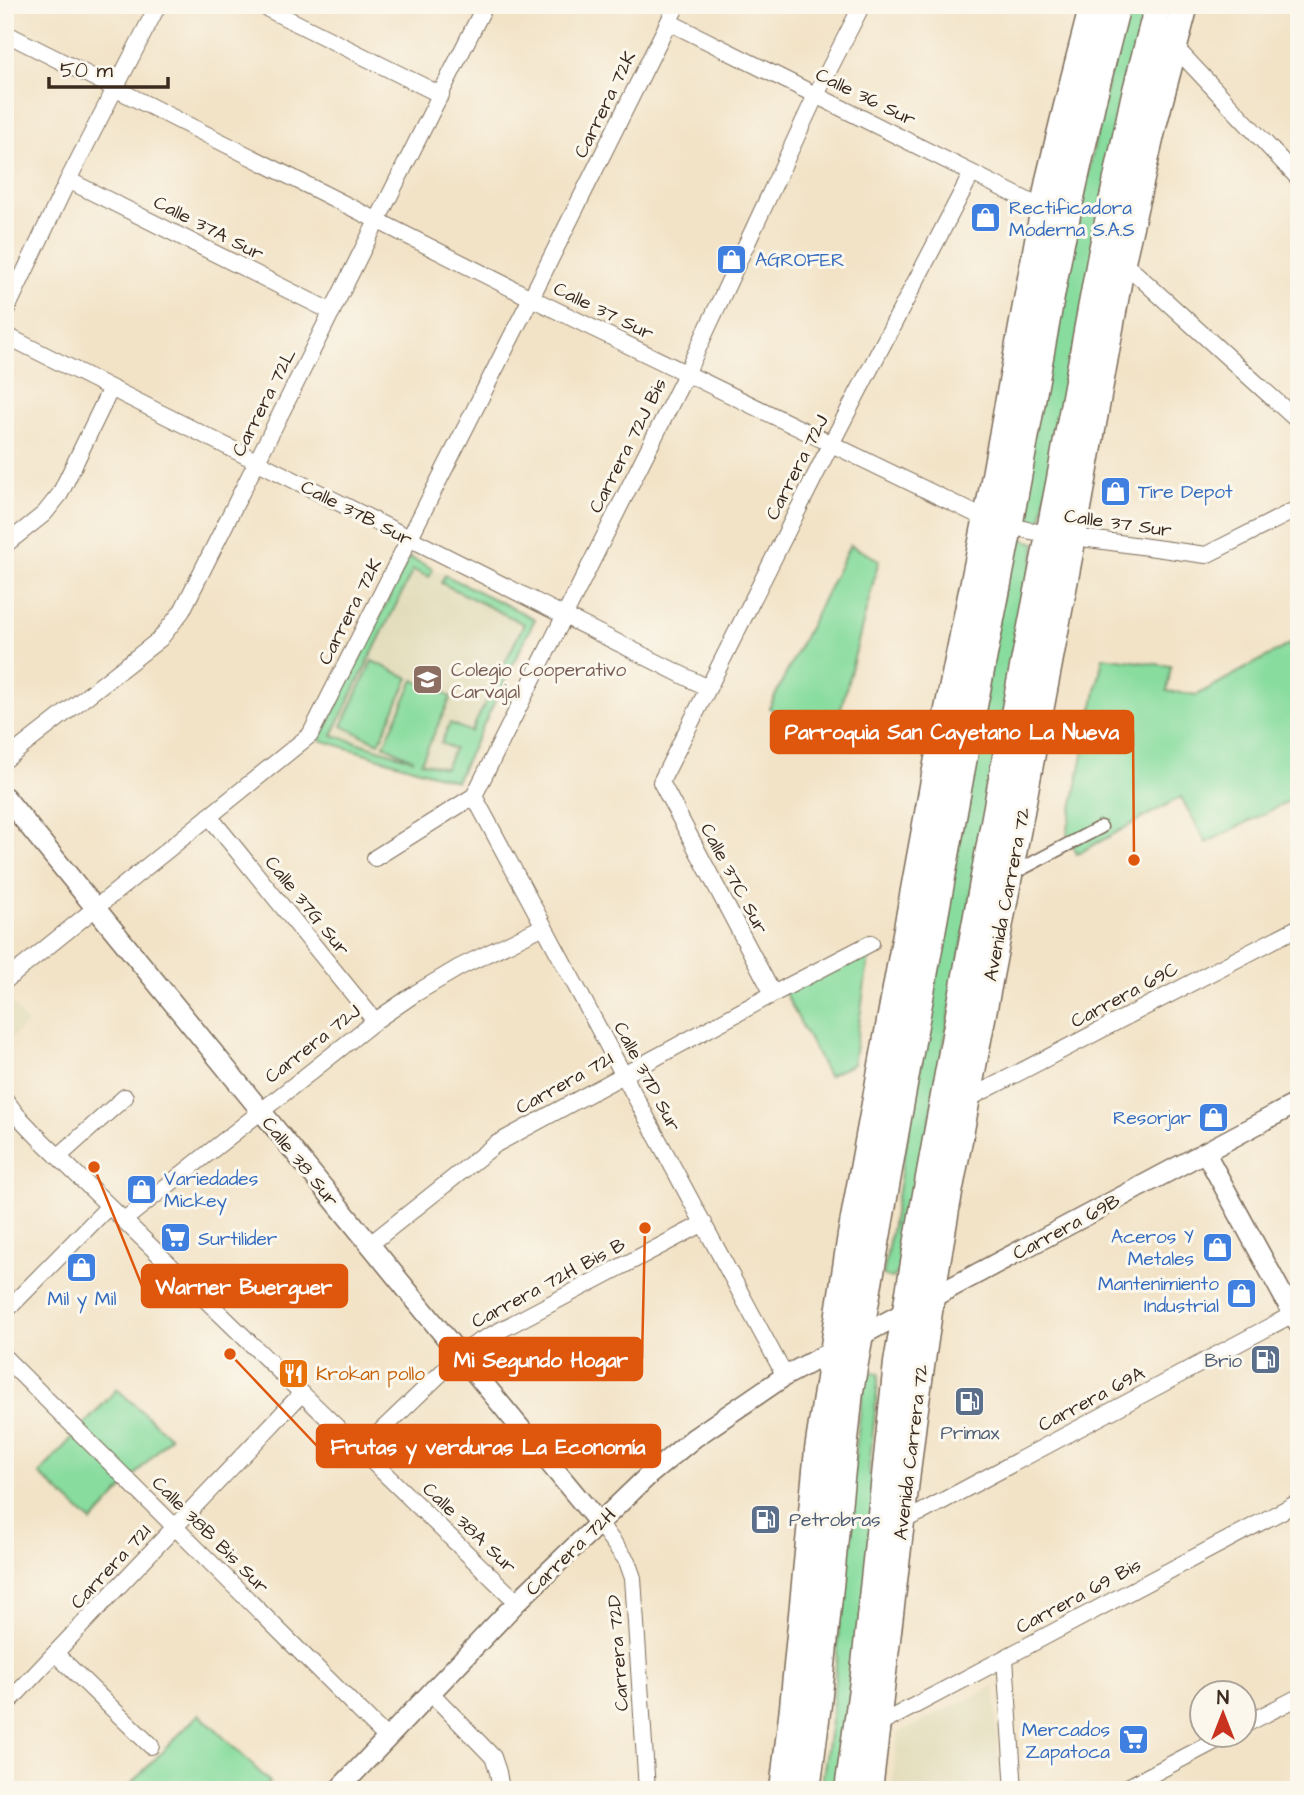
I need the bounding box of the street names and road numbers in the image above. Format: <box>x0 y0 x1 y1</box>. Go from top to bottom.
street label: Carrera 72K <box>568 46 643 163</box>
street label: Calle 36 Sur <box>811 61 920 133</box>
street label: Calle 37A Sur <box>149 189 269 268</box>
street label: Calle 37 Sur <box>549 275 658 347</box>
street label: Carrera 72L <box>226 344 303 461</box>
street label: Carrera 72J Bis <box>583 373 674 518</box>
street label: Carrera 72J <box>759 410 835 525</box>
street label: Calle 37B Sur <box>296 474 417 553</box>
street label: Calle 37 Sur <box>1062 503 1174 544</box>
street label: Carrera 72K <box>312 553 389 670</box>
street label: Avenida Carrera 72 <box>977 805 1038 983</box>
street label: Calle 37C Sur <box>693 819 774 939</box>
street label: Calle 37G Sur <box>258 850 356 962</box>
street label: Carrera 69C <box>1066 955 1184 1035</box>
street label: Carrera 72J <box>259 998 366 1090</box>
street label: Calle 37D Sur <box>606 1017 687 1137</box>
street label: Carrera 72I <box>511 1045 618 1121</box>
street label: Calle 38 Sur <box>255 1111 345 1213</box>
street label: Carrera 69B <box>1008 1187 1126 1267</box>
street label: Carrera 72H Bis B <box>467 1231 631 1335</box>
street label: Carrera 69A <box>1034 1360 1150 1439</box>
street label: Avenida Carrera 72 <box>887 1363 936 1541</box>
street label: Calle 38B Bis Sur <box>145 1470 275 1600</box>
street label: Calle 38A Sur <box>416 1476 522 1580</box>
street label: Carrera 72H <box>520 1502 622 1602</box>
street label: Carrera 72I <box>65 1518 158 1616</box>
street label: Carrera 69 Bis <box>1011 1552 1146 1641</box>
street label: Carrera 72D <box>601 1594 636 1712</box>

